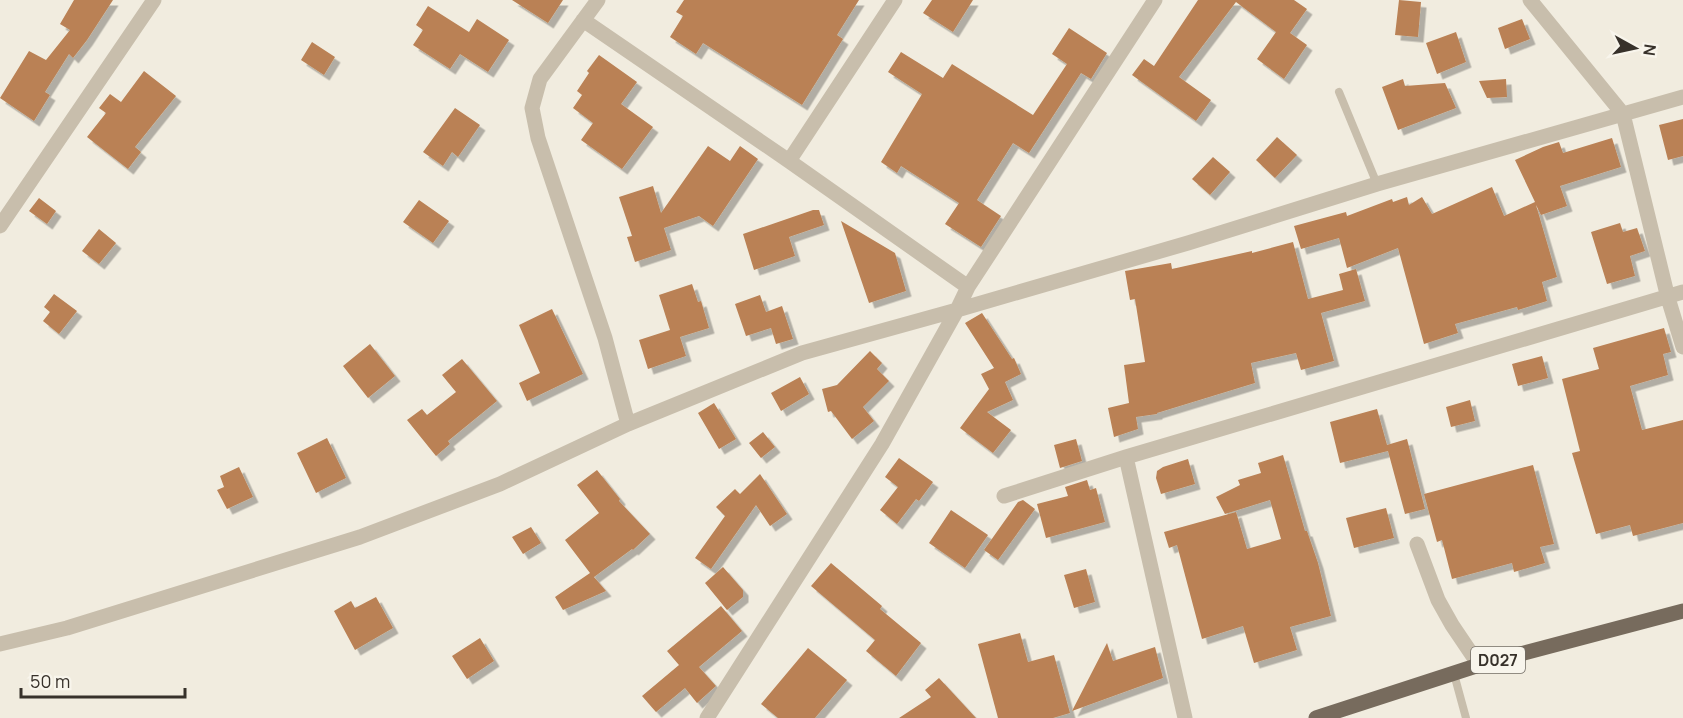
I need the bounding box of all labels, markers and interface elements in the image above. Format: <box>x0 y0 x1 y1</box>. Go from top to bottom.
north arrow <box>1605 18 1665 78</box>
text: N <box>1638 43 1662 57</box>
road number: D027 <box>1471 647 1525 673</box>
scale bar <box>21 661 184 699</box>
text: 50 m <box>30 669 70 693</box>

